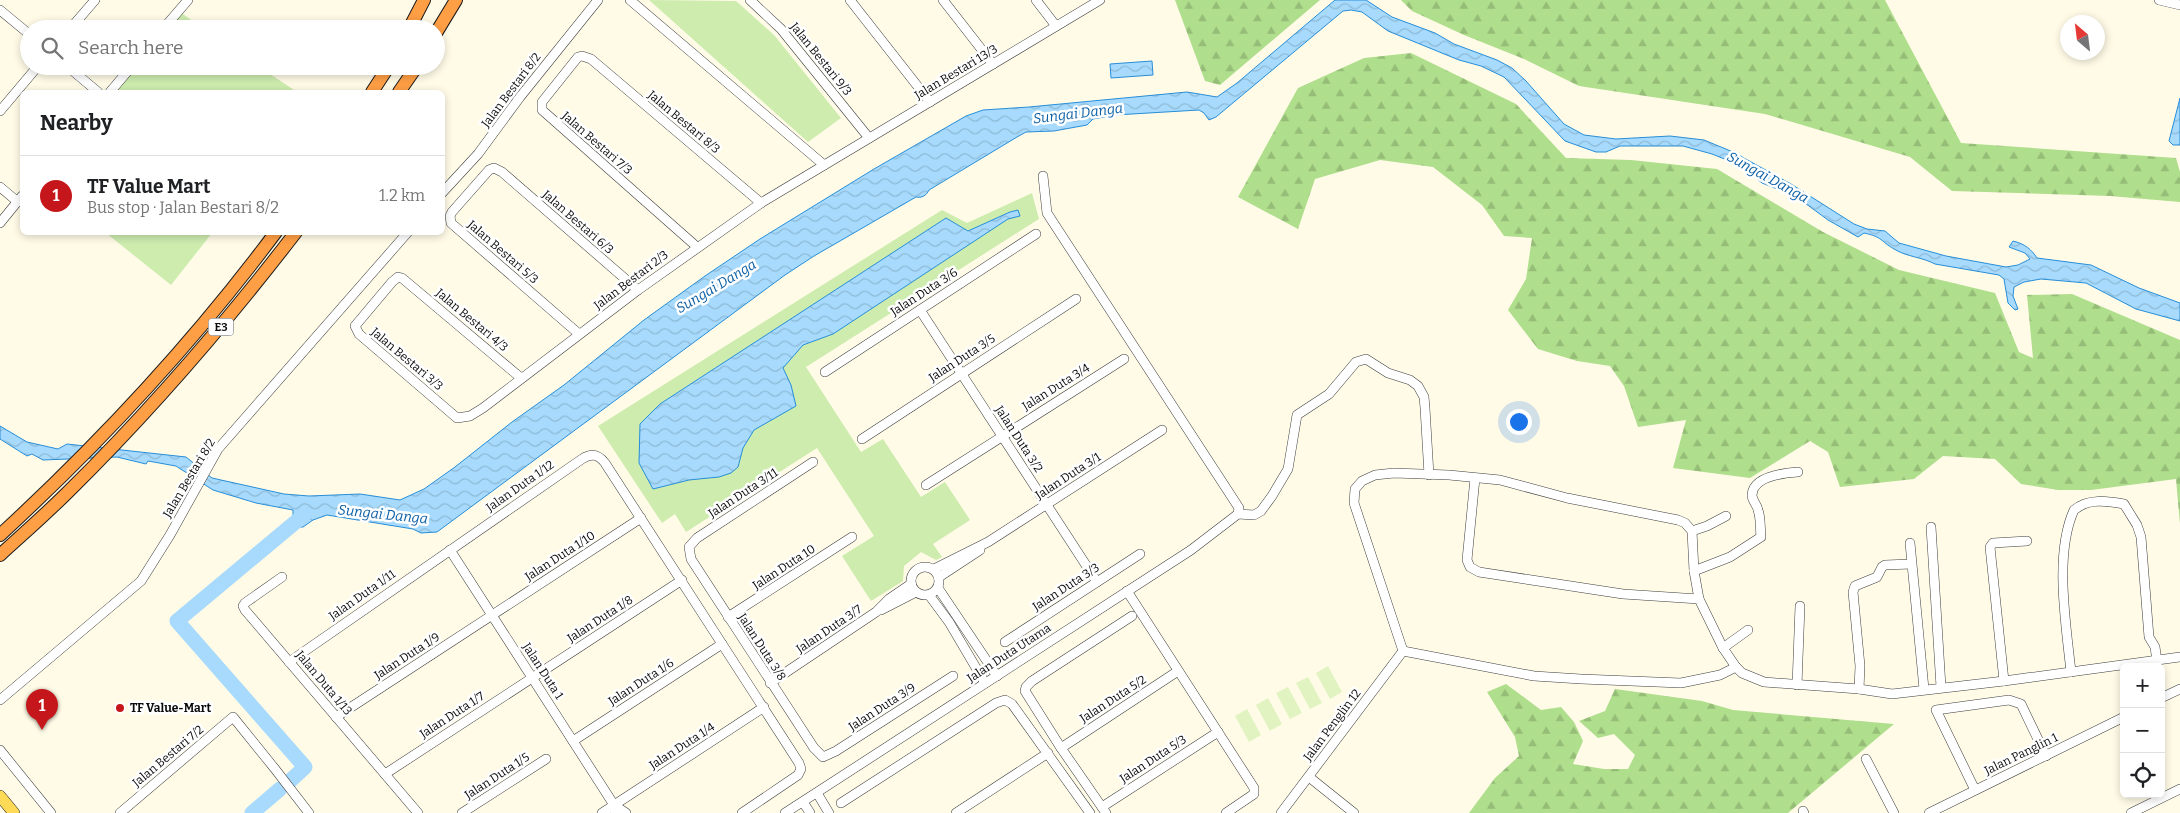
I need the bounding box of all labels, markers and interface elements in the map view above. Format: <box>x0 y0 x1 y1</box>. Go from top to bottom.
north arrow <box>2060 15 2105 60</box>
street label: Jalan Bestari 9/3 <box>787 19 855 98</box>
search box <box>20 20 445 75</box>
icon: search <box>38 34 66 62</box>
text: Search here <box>78 36 183 59</box>
street label: Jalan Bestari 13/3 <box>911 42 1000 103</box>
street label: Jalan Bestari 8/2 <box>478 50 544 131</box>
street label: Jalan Bestari 8/3 <box>644 87 723 156</box>
water label: Sungai Danga <box>1032 100 1124 127</box>
street label: Jalan Bestari 7/3 <box>558 108 635 177</box>
text: Nearby <box>40 110 113 136</box>
water label: Sungai Danga <box>1724 148 1811 207</box>
text: TF Value Mart <box>87 175 210 198</box>
text: 1 <box>53 186 59 205</box>
text: 1.2 km <box>379 186 425 205</box>
street label: Jalan Bestari 6/3 <box>539 187 617 257</box>
text: Bus stop · Jalan Bestari 8/2 <box>87 198 279 217</box>
street label: Jalan Bestari 5/3 <box>464 217 541 287</box>
street label: Jalan Bestari 2/3 <box>590 248 671 313</box>
water label: Sungai Danga <box>673 256 759 317</box>
street label: Jalan Duta 3/6 <box>887 265 960 319</box>
street label: Jalan Bestari 4/3 <box>432 285 511 354</box>
road number: E3 <box>208 318 234 336</box>
street label: Jalan Bestari 3/3 <box>367 324 446 393</box>
street label: Jalan Duta 3/5 <box>925 331 998 385</box>
street label: Jalan Duta 3/4 <box>1019 361 1092 414</box>
street label: Jalan Duta 3/2 <box>992 402 1046 475</box>
your location <box>1506 409 1532 435</box>
street label: Jalan Bestari 8/2 <box>159 436 218 521</box>
street label: Jalan Duta 3/1 <box>1032 450 1103 503</box>
street label: Jalan Duta 1/12 <box>483 458 557 515</box>
street label: Jalan Duta 3/11 <box>705 465 780 521</box>
water label: Sungai Danga <box>337 501 429 528</box>
street label: Jalan Duta 1/10 <box>522 528 598 584</box>
street label: Jalan Duta 10 <box>749 542 818 593</box>
street label: Jalan Duta 3/3 <box>1029 560 1102 614</box>
street label: Jalan Duta 1/11 <box>325 567 398 624</box>
street label: Jalan Duta 1/8 <box>564 593 635 646</box>
street label: Jalan Duta 3/7 <box>793 602 864 657</box>
street label: Jalan Duta 3/8 <box>735 610 789 683</box>
street label: Jalan Duta Utama <box>964 621 1054 686</box>
street label: Jalan Duta 1/9 <box>371 630 442 683</box>
street label: Jalan Duta 1 <box>519 639 566 702</box>
street label: Jalan Duta 1/13 <box>292 647 355 718</box>
street label: Jalan Duta 1/6 <box>605 656 676 709</box>
map controls <box>2120 663 2165 798</box>
button: + <box>2120 663 2165 708</box>
street label: Jalan Duta 5/2 <box>1076 672 1149 726</box>
street label: Jalan Duta 3/9 <box>845 680 918 734</box>
street label: Jalan Penglin 12 <box>1300 686 1364 764</box>
pin: 1 <box>26 689 58 730</box>
street label: Jalan Duta 1/7 <box>416 689 487 742</box>
place label: TF Value-Mart <box>130 701 211 715</box>
marker: TF Value-Mart <box>114 702 126 714</box>
button: − <box>2120 708 2165 753</box>
street label: Jalan Duta 1/4 <box>646 720 717 773</box>
street label: Jalan Bestari 7/2 <box>129 722 206 790</box>
street label: Jalan Panglin 1 <box>1981 730 2060 778</box>
street label: Jalan Duta 5/3 <box>1116 732 1189 786</box>
street label: Jalan Duta 1/5 <box>461 750 532 803</box>
button: locate <box>2120 753 2165 798</box>

